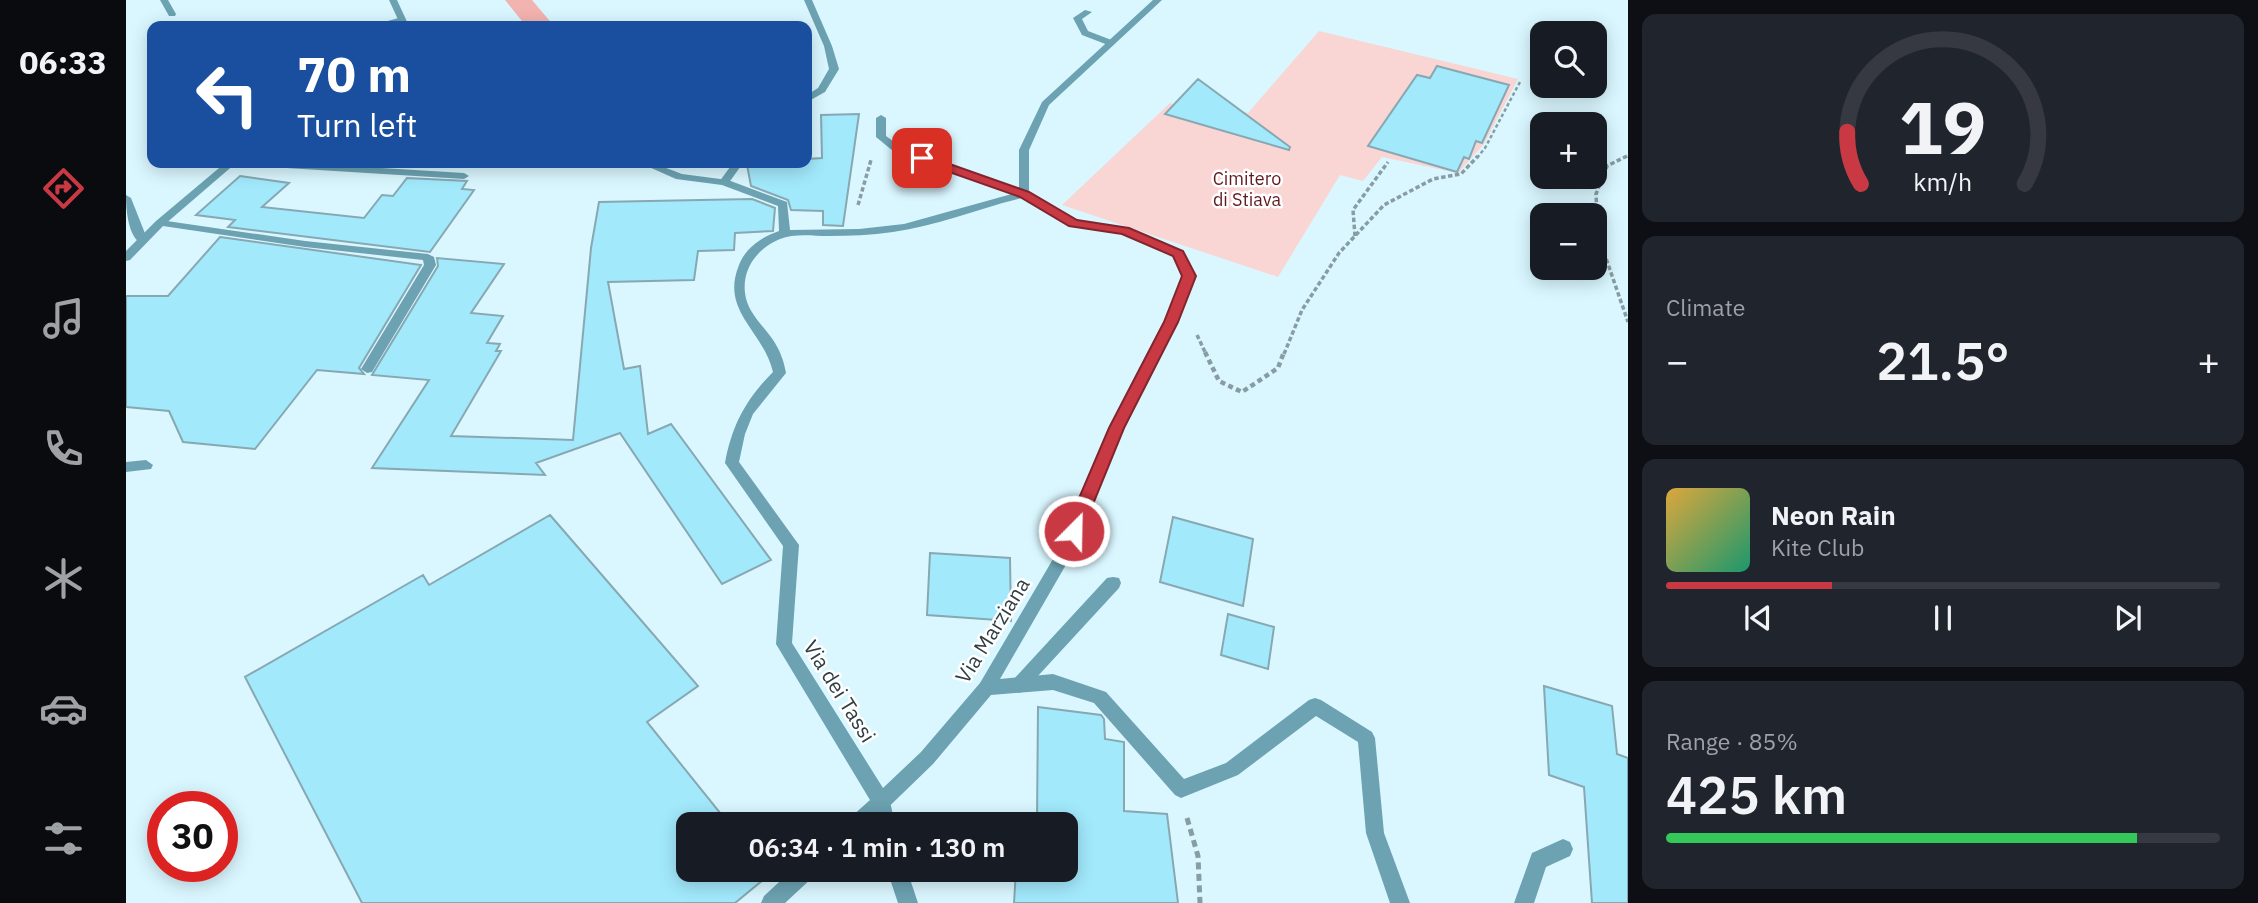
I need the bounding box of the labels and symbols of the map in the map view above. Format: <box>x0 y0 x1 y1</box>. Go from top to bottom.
pin <box>892 128 952 188</box>
park label: Cimitero di Stiava <box>1213 167 1282 211</box>
position arrow <box>1037 494 1111 568</box>
street label: Via Marziana <box>948 572 1036 688</box>
street label: Via dei Tassi <box>798 635 882 747</box>
speed limit sign: 30 <box>147 791 238 882</box>

